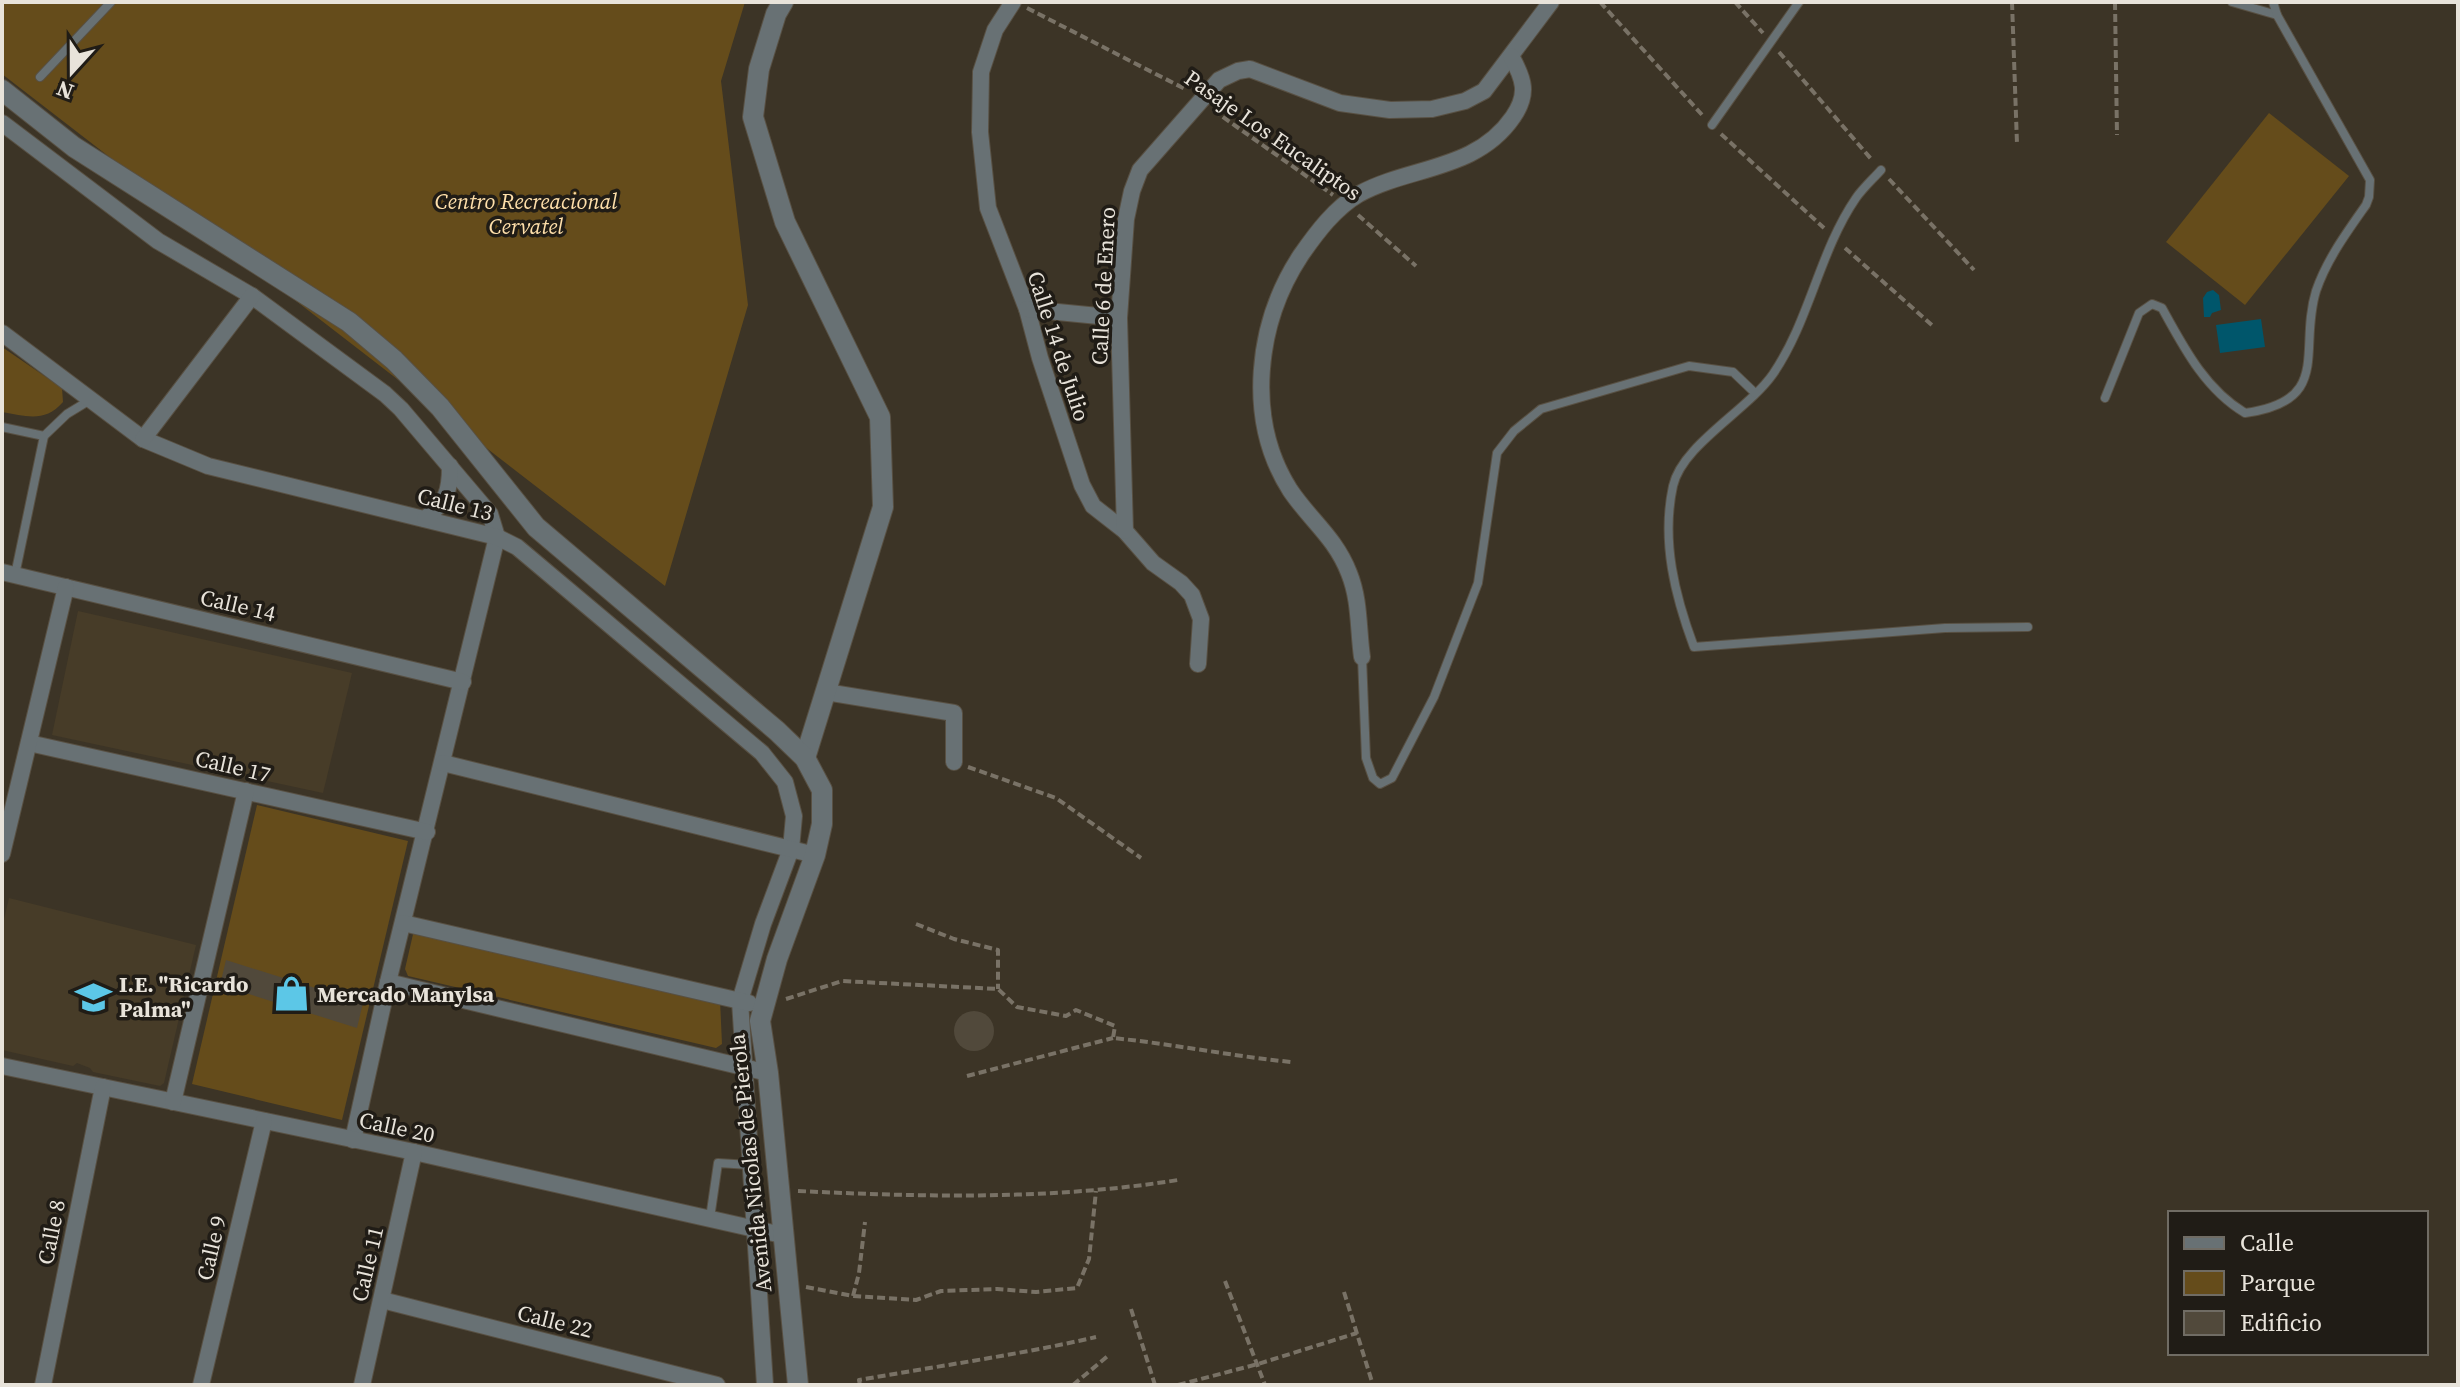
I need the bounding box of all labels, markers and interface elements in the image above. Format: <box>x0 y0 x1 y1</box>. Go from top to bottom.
north arrow <box>32 32 112 112</box>
street label: Pasaje Los Eucaliptos <box>1179 63 1367 207</box>
text: N <box>52 74 78 108</box>
park label: Centro Recreacional Cervatel <box>435 186 618 241</box>
street label: Calle 6 de Enero <box>1084 206 1122 366</box>
street label: Calle 14 de Julio <box>1021 267 1097 425</box>
street label: Calle 13 <box>414 480 496 528</box>
street label: Calle 14 <box>197 582 279 628</box>
street label: Calle 17 <box>192 743 274 789</box>
place label: I.E. "Ricardo Palma" <box>119 969 248 1024</box>
shop icon: Mercado Manylsa <box>272 975 310 1013</box>
school or university icon: I.E. "Ricardo Palma" <box>74 978 112 1016</box>
place label: Mercado Manylsa <box>317 979 494 1009</box>
street label: Avenida Nicolas de Pierola <box>721 1032 778 1294</box>
street label: Calle 20 <box>356 1104 438 1150</box>
street label: Calle 8 <box>30 1197 72 1267</box>
legend <box>2168 1211 2428 1355</box>
street label: Calle 9 <box>189 1213 233 1283</box>
street label: Calle 11 <box>344 1223 390 1305</box>
text: Calle <box>2240 1226 2294 1259</box>
text: Parque <box>2240 1266 2316 1299</box>
street label: Calle 22 <box>514 1297 596 1345</box>
text: Edificio <box>2240 1306 2322 1339</box>

